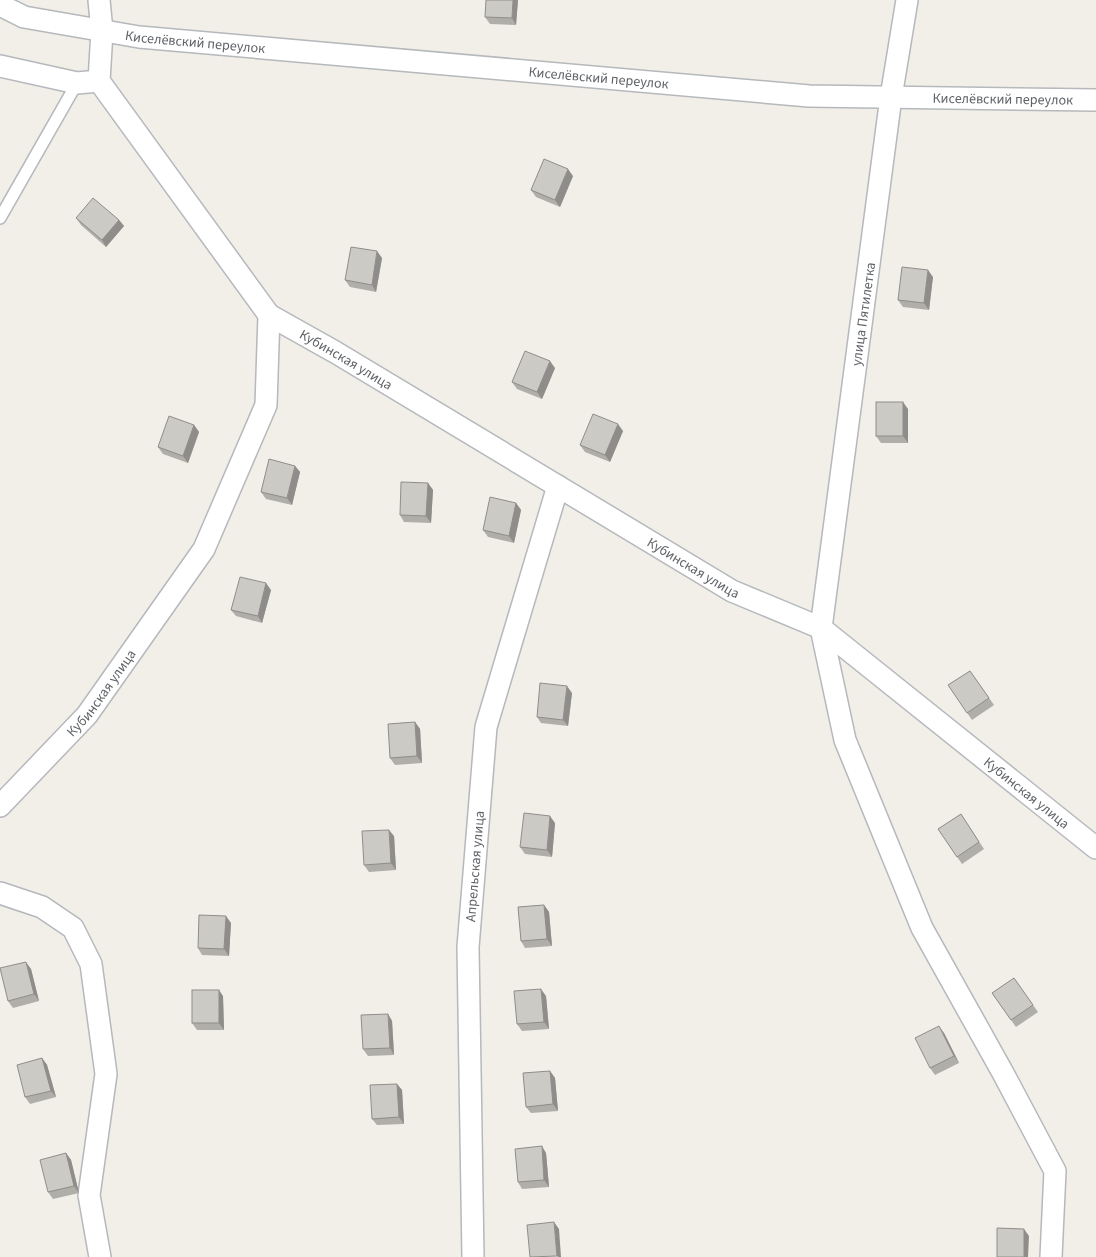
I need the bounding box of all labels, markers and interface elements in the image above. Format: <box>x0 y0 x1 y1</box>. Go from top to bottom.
street label: Киселёвский переулок <box>124 26 266 59</box>
street label: Киселёвский переулок <box>528 62 669 95</box>
street label: Киселёвский переулок <box>932 89 1073 111</box>
street label: улица Пятилетка <box>847 261 881 367</box>
street label: Кубинская улица <box>296 325 396 395</box>
street label: Кубинская улица <box>643 533 742 604</box>
street label: Кубинская улица <box>62 646 141 742</box>
street label: Кубинская улица <box>979 753 1073 834</box>
street label: Апрельская улица <box>461 810 490 923</box>

